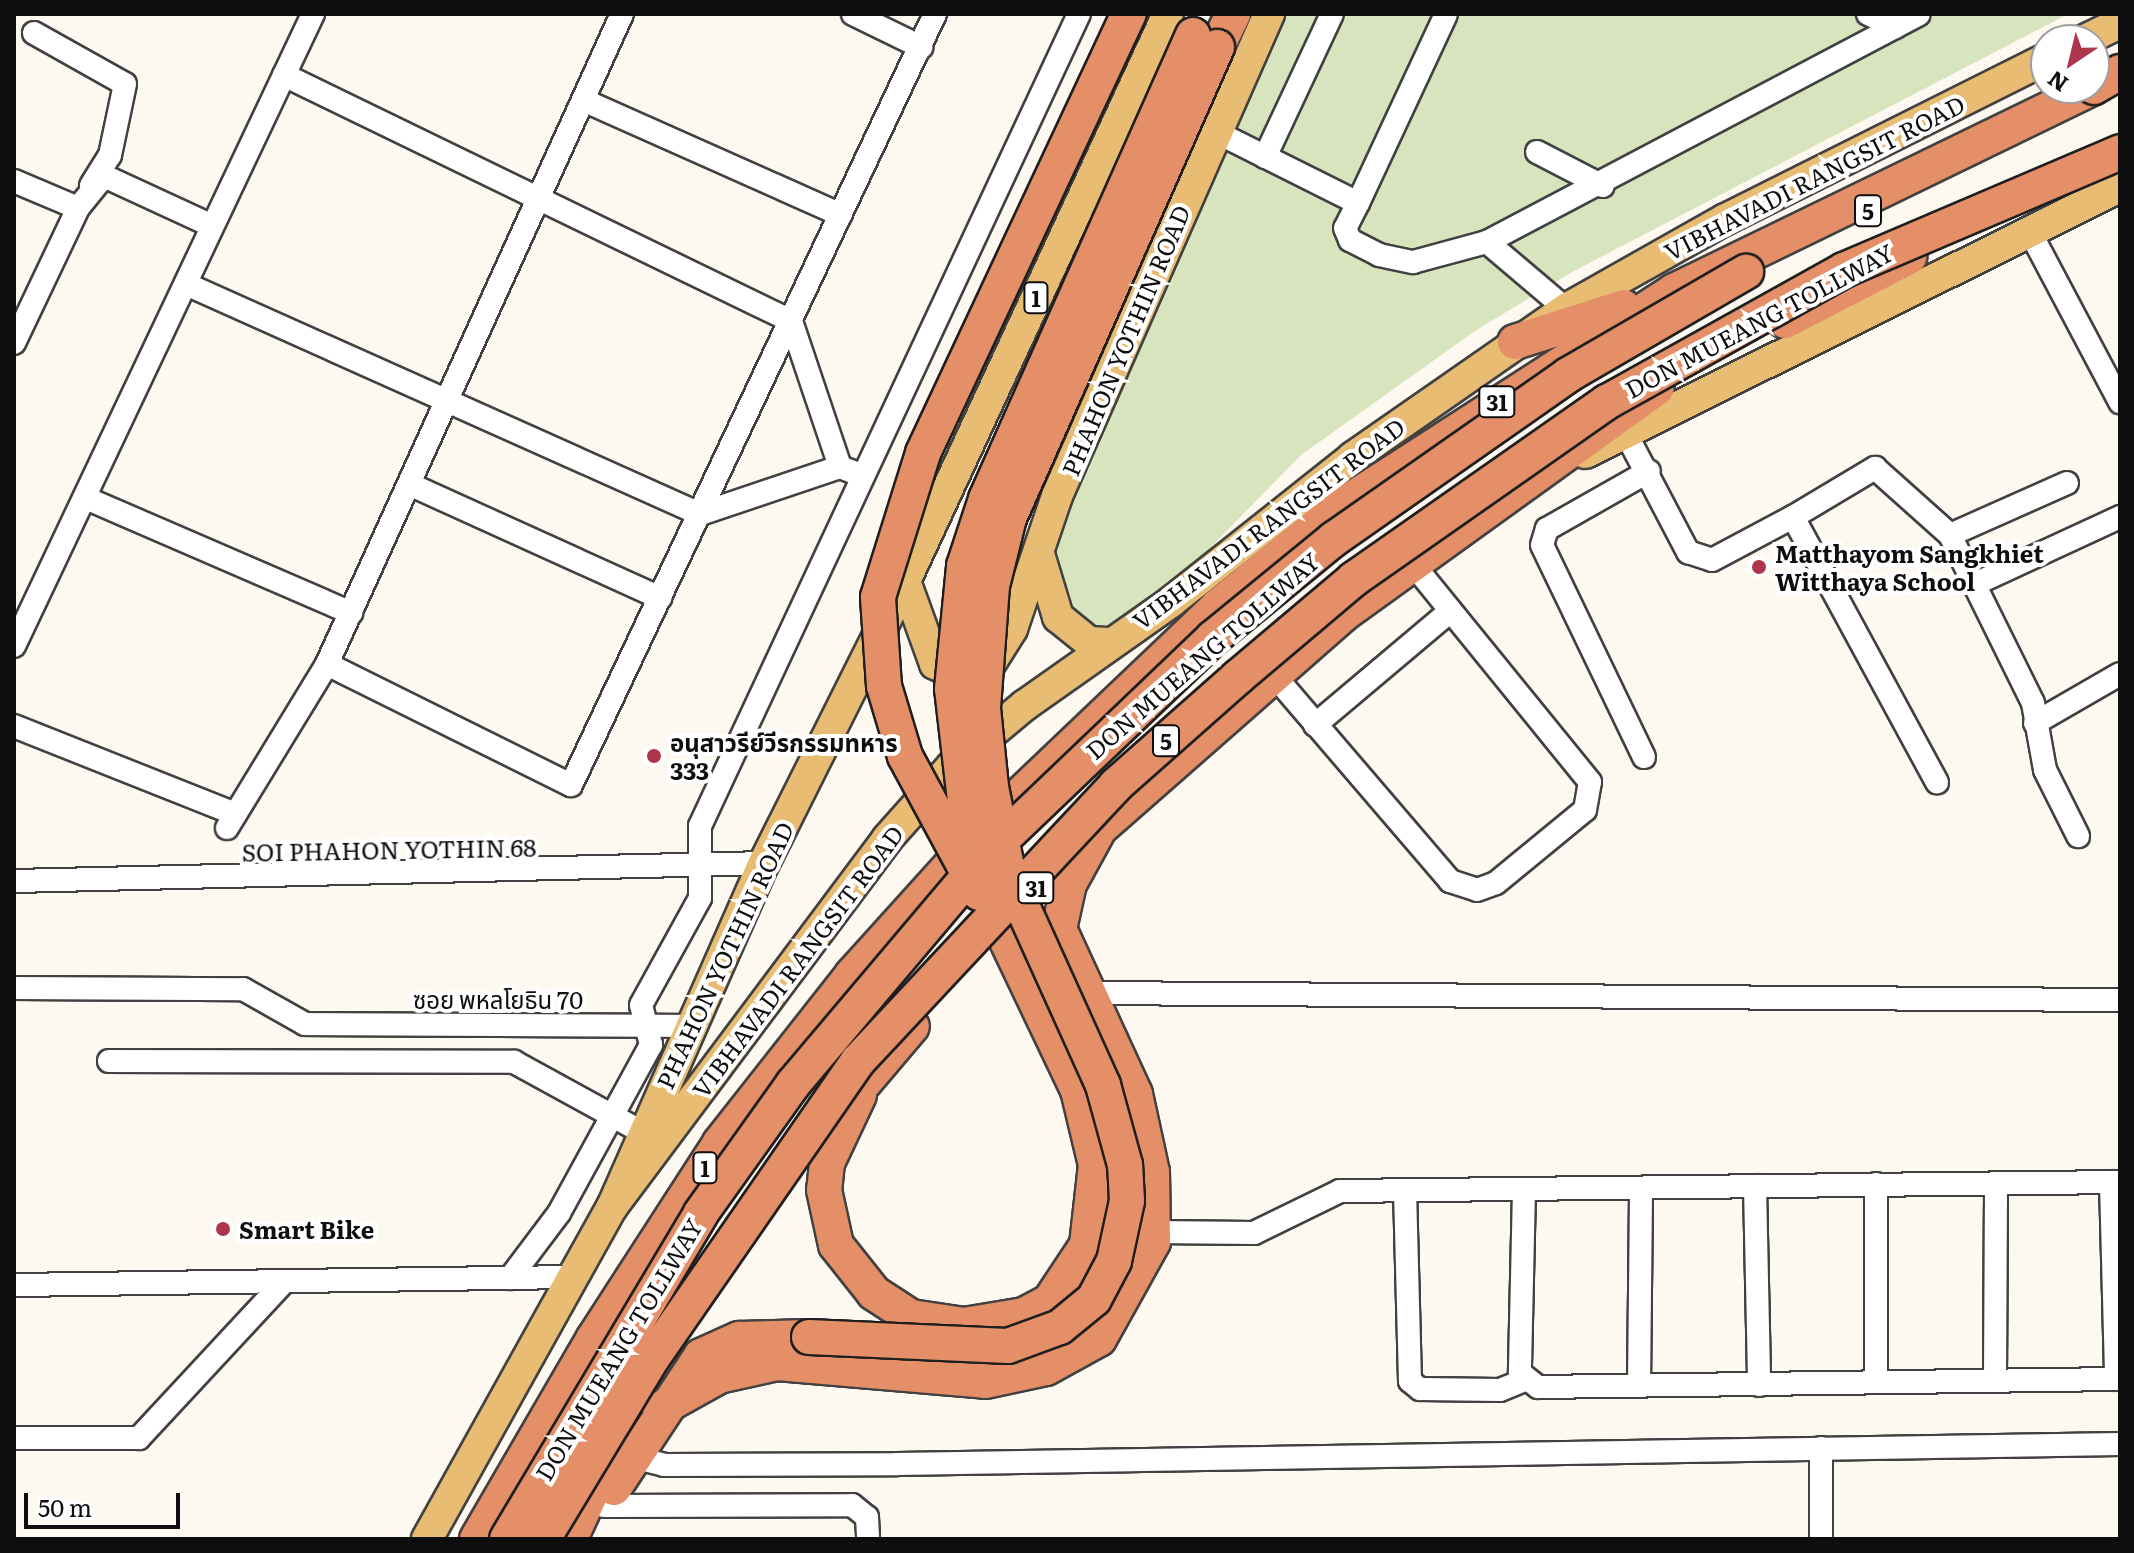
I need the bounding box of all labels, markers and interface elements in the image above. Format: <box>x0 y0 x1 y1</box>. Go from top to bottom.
north arrow <box>2030 24 2110 104</box>
text: N <box>2040 64 2074 101</box>
street label: VIBHAVADI RANGSIT ROAD <box>1659 89 1969 265</box>
road number: 5 <box>1854 193 1882 229</box>
street label: PHAHON YOTHIN ROAD <box>1055 200 1195 480</box>
street label: DON MUEANG TOLLWAY <box>1620 237 1898 403</box>
road number: 1 <box>1022 280 1050 316</box>
road number: 31 <box>1477 384 1517 420</box>
street label: VIBHAVADI RANGSIT ROAD <box>1126 411 1410 635</box>
place label: Matthayom Sangkhiet Witthaya School <box>1775 539 2044 595</box>
street label: DON MUEANG TOLLWAY <box>1079 546 1325 764</box>
marker: Matthayom Sangkhiet Witthaya School <box>1750 558 1768 576</box>
road number: 5 <box>1152 723 1180 759</box>
place label: อนุสาวรีย์วีรกรรมทหาร 333 <box>670 728 898 784</box>
marker: อนุสาวรีย์วีรกรรมทหาร 333 <box>645 747 663 765</box>
street label: PHAHON YOTHIN ROAD <box>649 817 799 1093</box>
street label: VIBHAVADI RANGSIT ROAD <box>685 819 909 1103</box>
street label: SOI PHAHON YOTHIN 68 <box>241 832 537 866</box>
road number: 31 <box>1016 870 1056 906</box>
street label: ซอย พหลโยธิน 70 <box>413 985 583 1013</box>
road number: 1 <box>691 1150 719 1186</box>
street label: DON MUEANG TOLLWAY <box>528 1213 708 1485</box>
place label: Smart Bike <box>239 1215 374 1243</box>
marker: Smart Bike <box>214 1220 232 1238</box>
scale bar <box>28 1477 184 1527</box>
text: 50 m <box>38 1489 92 1524</box>

